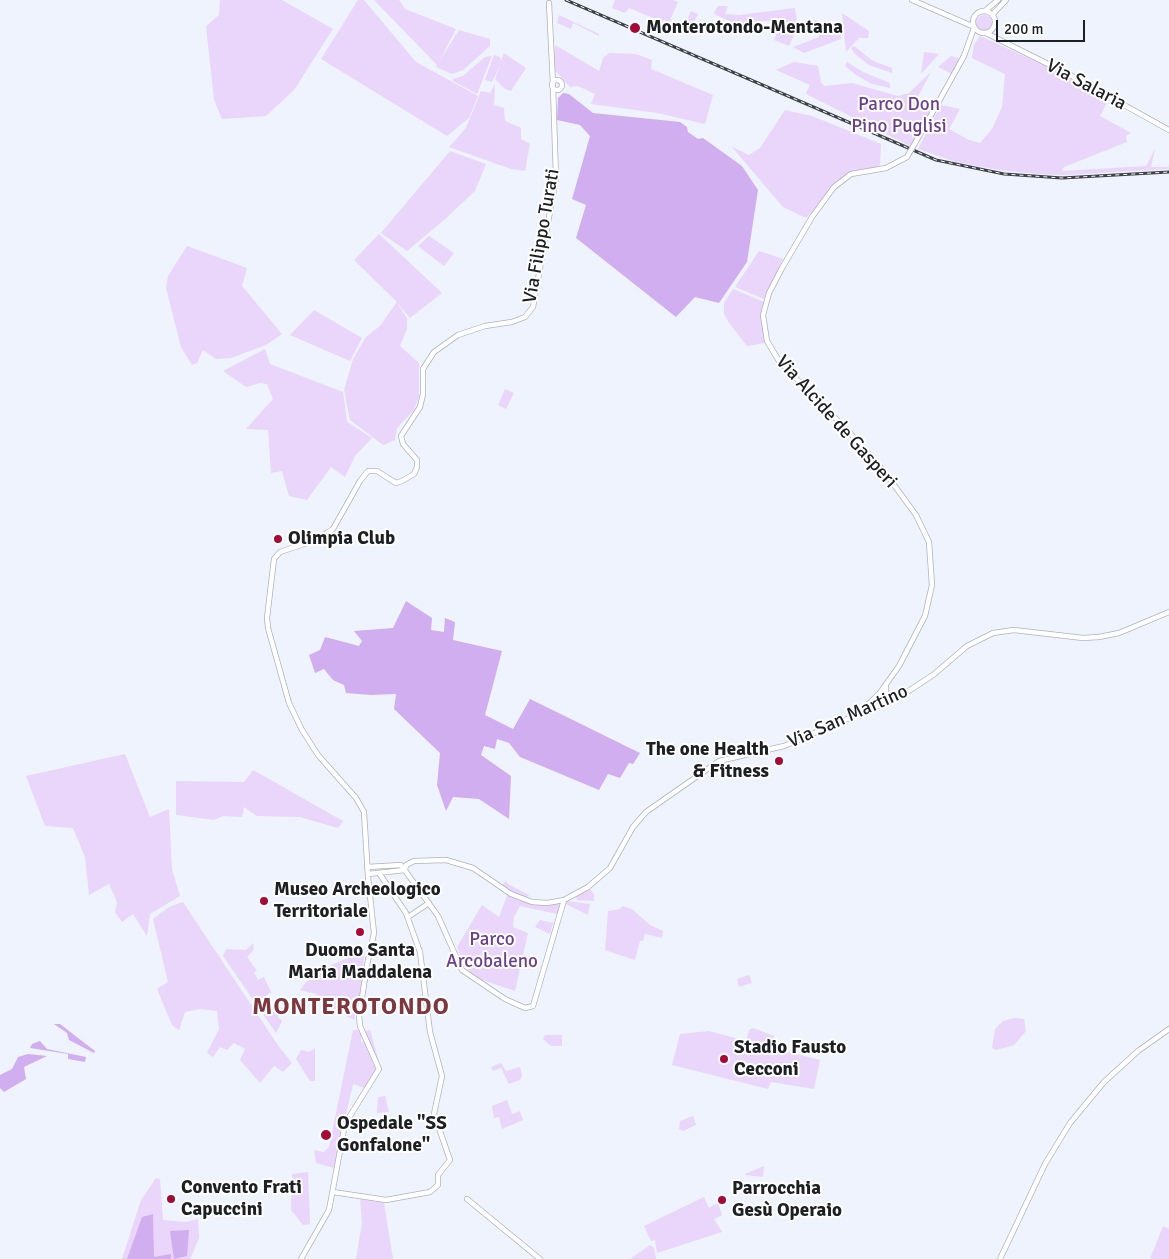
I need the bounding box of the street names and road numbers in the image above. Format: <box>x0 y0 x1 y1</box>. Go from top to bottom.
street label: Via Salaria <box>1042 54 1130 116</box>
street label: Via Filippo Turati <box>519 167 565 305</box>
street label: Via Alcide de Gasperi <box>770 351 902 493</box>
street label: Via San Martino <box>784 680 912 754</box>

